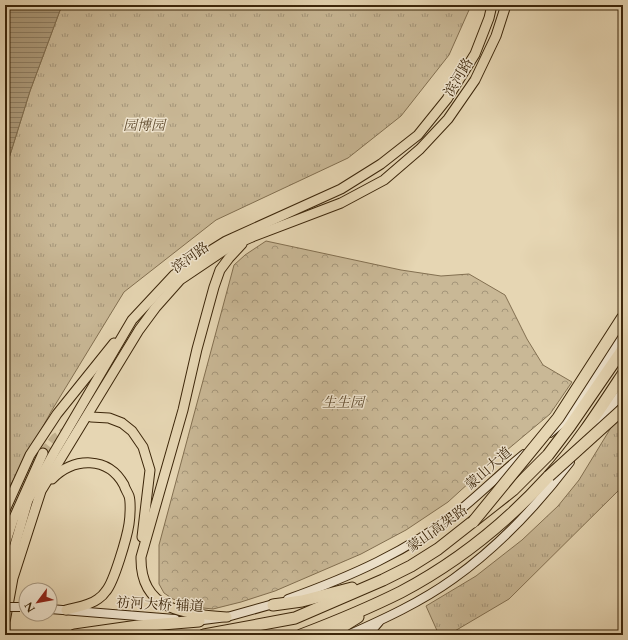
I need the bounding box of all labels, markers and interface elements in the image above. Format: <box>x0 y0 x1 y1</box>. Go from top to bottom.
street label: 滨河路 <box>439 54 477 100</box>
park label: 园博园 <box>123 116 167 135</box>
street label: 滨河路 <box>168 238 213 277</box>
park label: 生生园 <box>322 393 366 412</box>
street label: 蒙山大道 <box>461 443 516 494</box>
street label: 蒙山高架路 <box>403 500 471 557</box>
north arrow <box>18 582 58 622</box>
street label: 祊河大桥 辅道 <box>116 593 204 616</box>
text: N <box>21 599 39 615</box>

